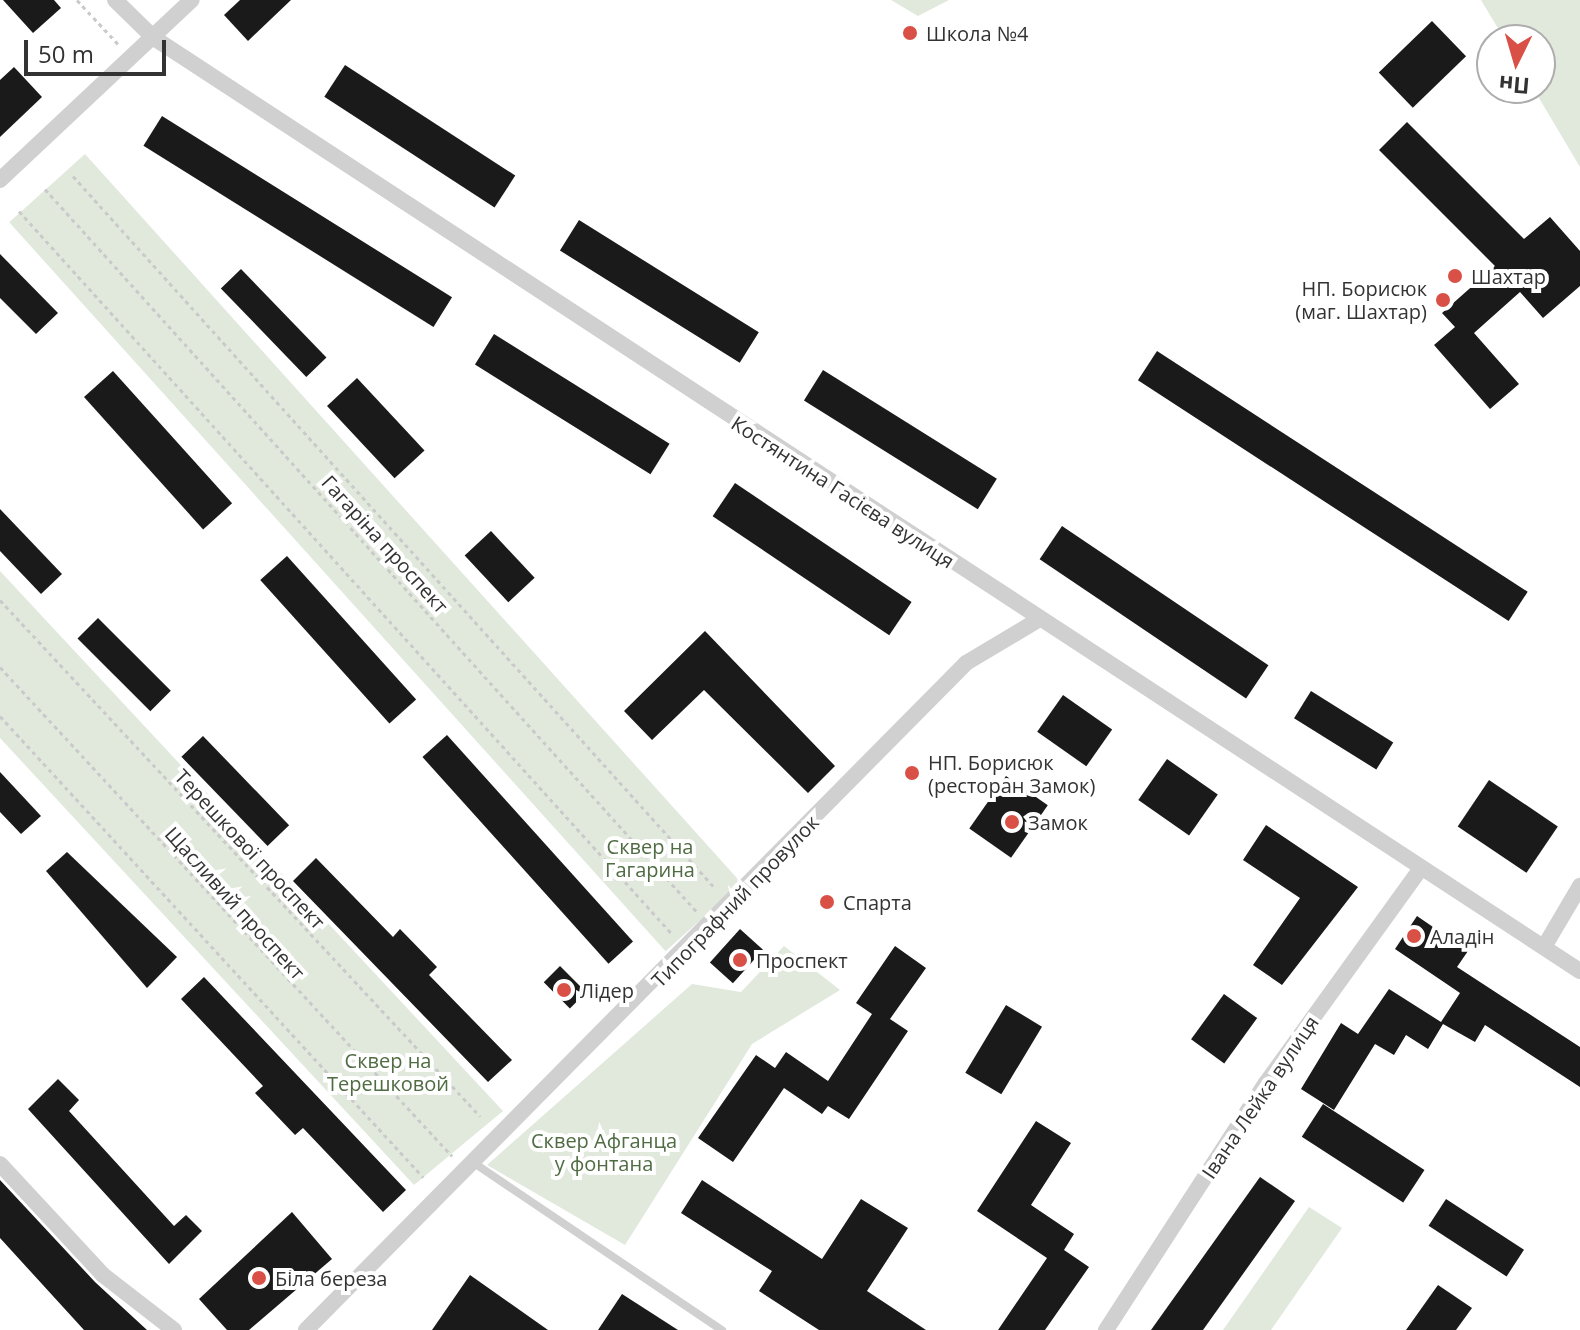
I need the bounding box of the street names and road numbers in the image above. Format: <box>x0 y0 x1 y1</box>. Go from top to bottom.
street label: Костянтина Гасієва вулиця <box>727 411 959 573</box>
street label: Гагаріна проспект <box>317 470 453 618</box>
street label: Терешкової проспект <box>170 764 330 934</box>
street label: Типографний провулок <box>647 810 823 992</box>
street label: Щасливий проспект <box>160 822 310 984</box>
street label: Івана Лейка вулиця <box>1197 1011 1323 1183</box>

